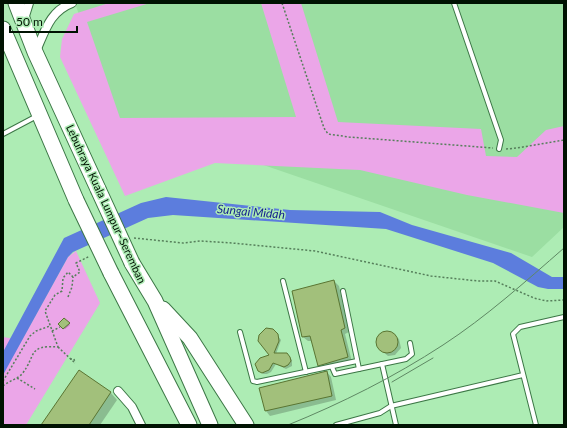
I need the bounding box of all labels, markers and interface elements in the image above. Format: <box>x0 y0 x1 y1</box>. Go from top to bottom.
scale bar <box>10 8 77 34</box>
text: 50 m <box>16 14 43 29</box>
street label: Lebuhraya Kuala Lumpur–Seremban <box>64 122 149 285</box>
water label: Sungai Midah <box>217 201 286 222</box>

